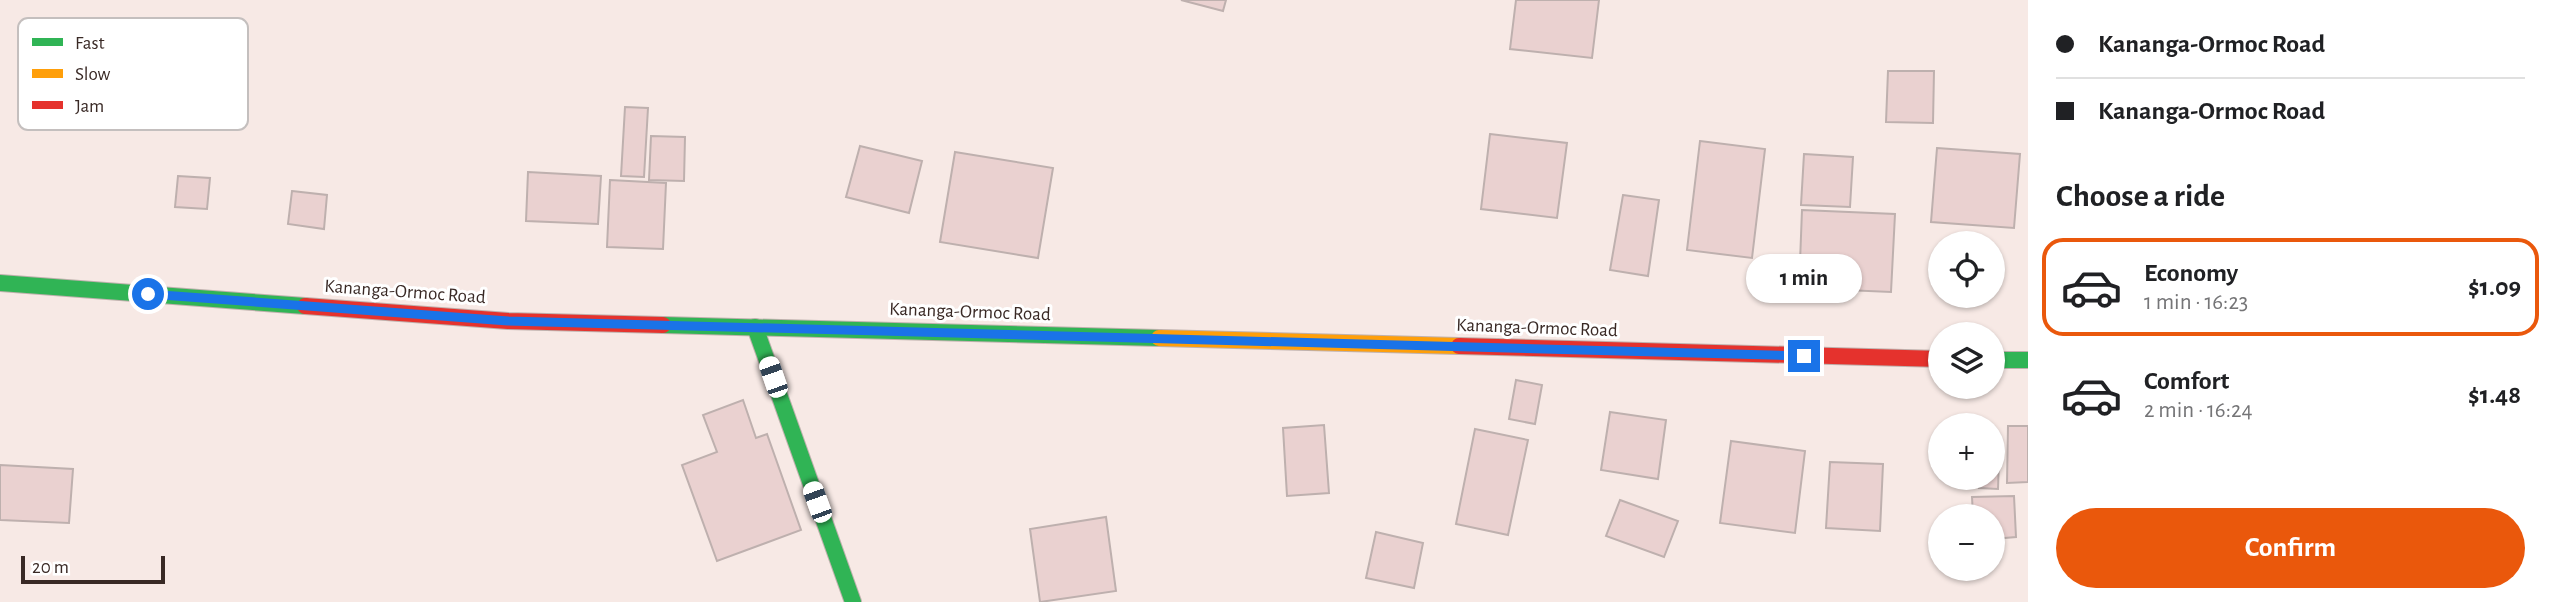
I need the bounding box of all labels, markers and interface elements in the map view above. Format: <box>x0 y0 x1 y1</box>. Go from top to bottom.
legend <box>18 18 248 130</box>
text: Kananga-Ormoc Road <box>2098 31 2325 57</box>
text: Fast <box>75 34 105 53</box>
text: Slow <box>75 65 111 84</box>
text: Jam <box>75 97 104 116</box>
text: Kananga-Ormoc Road <box>2098 98 2325 124</box>
text: Choose a ride <box>2056 180 2225 212</box>
map controls <box>1928 231 2005 581</box>
button: locate <box>1928 231 2005 308</box>
callout: 1 min <box>1746 254 1862 304</box>
icon: car <box>2060 256 2123 319</box>
text: Economy <box>2144 260 2238 286</box>
text: 1 min <box>1780 267 1828 290</box>
text: $1.09 <box>2468 274 2521 300</box>
street label: Kananga-Ormoc Road <box>324 277 486 307</box>
route start <box>132 278 164 310</box>
text: 1 min · 16:23 <box>2144 291 2248 314</box>
street label: Kananga-Ormoc Road <box>889 300 1051 324</box>
street label: Kananga-Ormoc Road <box>1456 316 1618 340</box>
button: layers <box>1928 322 2005 399</box>
route end <box>1788 340 1820 372</box>
car <box>757 354 790 400</box>
icon: car <box>2060 364 2123 427</box>
text: Comfort <box>2144 368 2229 394</box>
text: $1.48 <box>2468 382 2521 408</box>
text: 2 min · 16:24 <box>2144 399 2252 422</box>
button: + <box>1928 413 2005 490</box>
car <box>800 479 835 525</box>
button: − <box>1928 504 2005 581</box>
button: Confirm <box>2056 508 2525 588</box>
scale bar <box>21 553 164 585</box>
text: 20 m <box>32 558 69 577</box>

